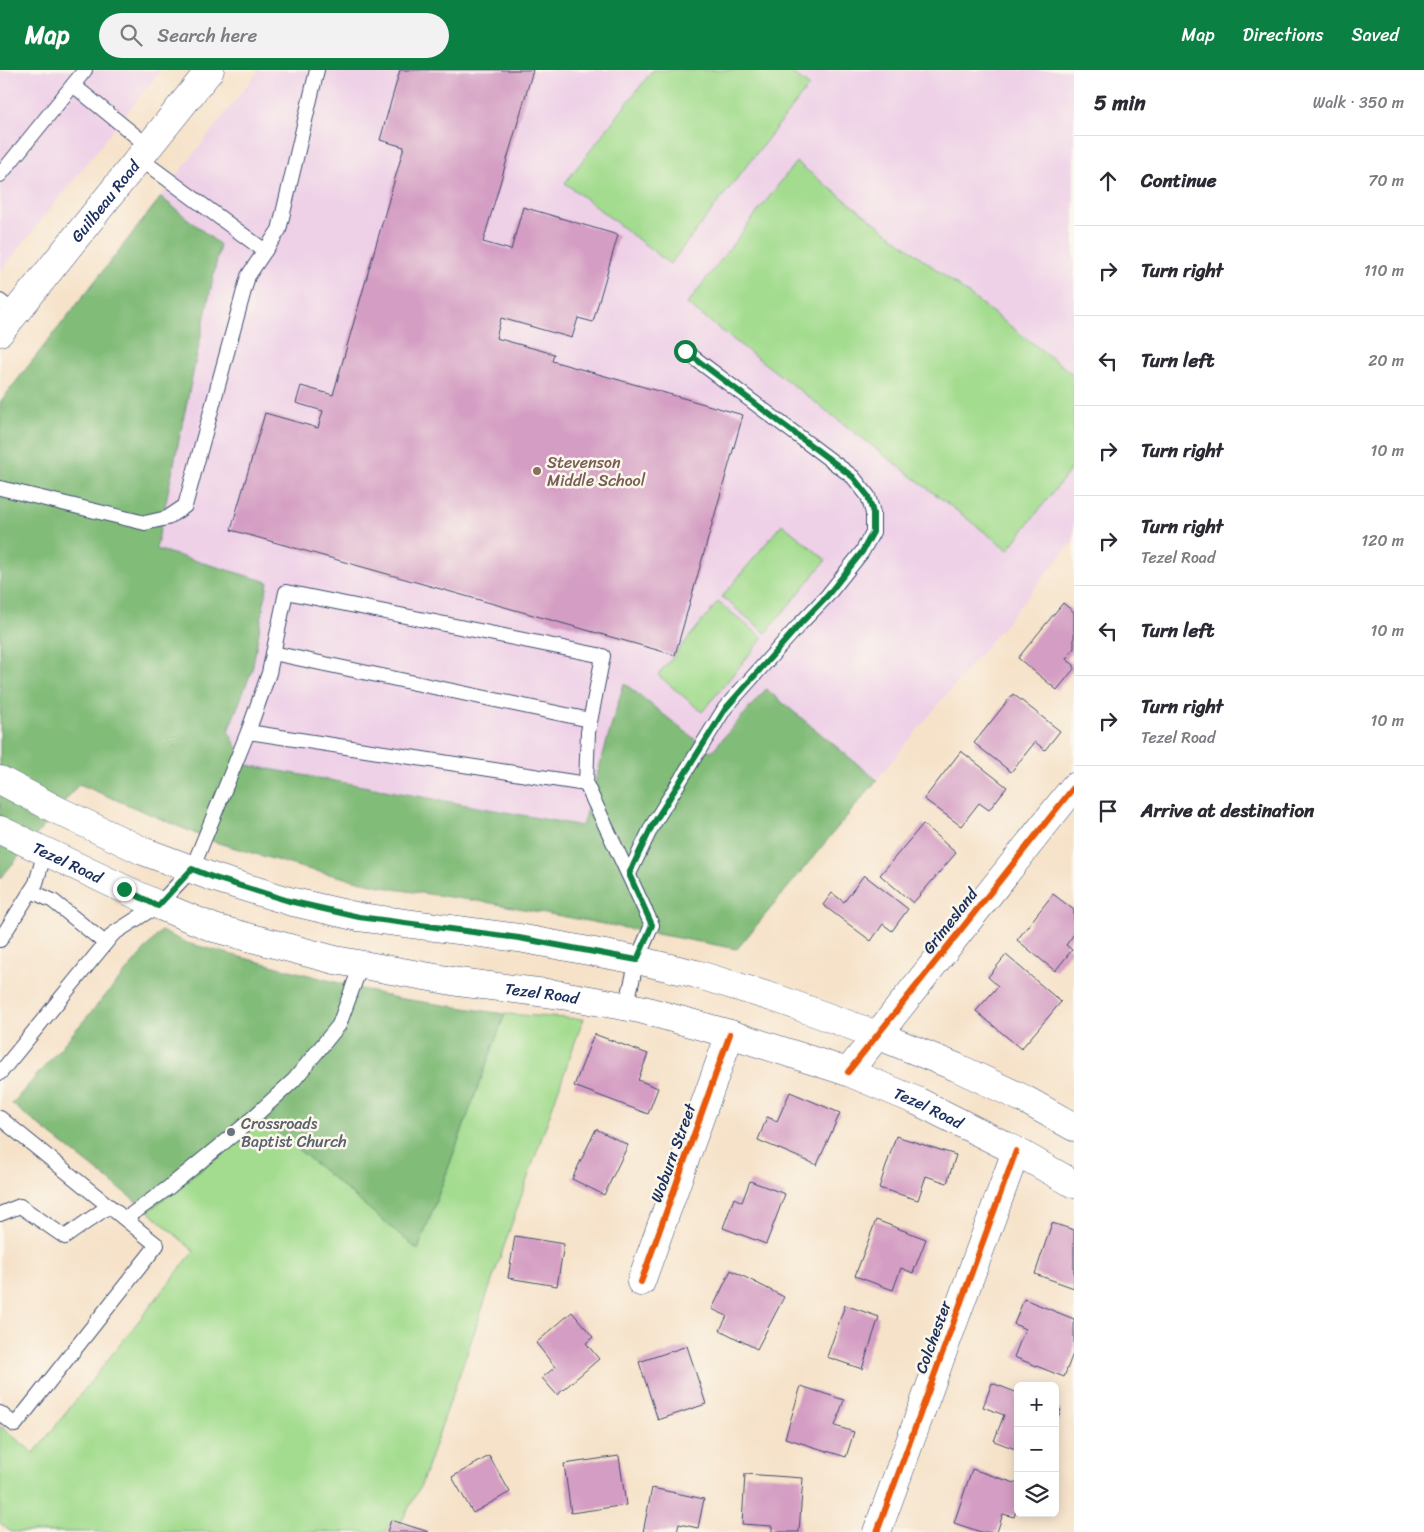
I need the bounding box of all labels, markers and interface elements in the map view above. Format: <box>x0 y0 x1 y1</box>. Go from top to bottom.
search box <box>99 13 449 58</box>
text: Map <box>25 14 69 56</box>
text: Search here <box>157 19 257 52</box>
text: Map <box>1182 19 1215 51</box>
text: Directions <box>1243 19 1324 51</box>
text: Saved <box>1352 19 1399 51</box>
icon: search <box>117 21 145 49</box>
text: 5 min <box>1094 84 1146 122</box>
text: Walk · 350 m <box>1313 88 1404 117</box>
street label: Guilbeau Road <box>63 152 148 248</box>
text: Continue <box>1141 164 1217 197</box>
text: 70 m <box>1368 166 1404 195</box>
icon: ahead <box>1094 167 1122 195</box>
text: Turn right <box>1141 254 1223 287</box>
text: 110 m <box>1364 256 1404 285</box>
icon: right <box>1094 257 1122 285</box>
route start <box>674 340 697 363</box>
text: Turn left <box>1141 344 1214 377</box>
text: 20 m <box>1368 346 1404 375</box>
icon: left <box>1094 347 1122 375</box>
text: Turn right <box>1141 434 1223 467</box>
text: 10 m <box>1371 436 1404 465</box>
icon: right <box>1094 437 1122 465</box>
place label: Stevenson Middle School <box>547 448 646 495</box>
marker: Stevenson Middle School <box>531 465 543 477</box>
text: Turn right <box>1141 510 1223 543</box>
text: 120 m <box>1361 526 1404 555</box>
icon: right <box>1094 527 1122 555</box>
text: Tezel Road <box>1141 543 1215 572</box>
text: Turn left <box>1141 614 1214 647</box>
text: 10 m <box>1371 616 1404 645</box>
icon: left <box>1094 617 1122 645</box>
text: Turn right <box>1141 690 1223 723</box>
text: 10 m <box>1371 706 1404 735</box>
icon: right <box>1094 707 1122 735</box>
text: Tezel Road <box>1141 723 1215 752</box>
text: Arrive at destination <box>1141 794 1314 827</box>
icon: arrive <box>1094 797 1122 825</box>
street label: Tezel Road <box>28 833 109 892</box>
route end <box>113 878 136 901</box>
street label: Grimesland <box>915 880 986 961</box>
street label: Tezel Road <box>503 973 583 1013</box>
street label: Tezel Road <box>889 1078 970 1137</box>
street label: Woburn Street <box>642 1099 705 1207</box>
place label: Crossroads Baptist Church <box>241 1109 347 1156</box>
marker: Crossroads Baptist Church <box>225 1126 237 1138</box>
street label: Colchester <box>906 1295 960 1378</box>
map controls <box>1014 1382 1059 1517</box>
button: + <box>1014 1382 1059 1427</box>
button: − <box>1014 1427 1059 1472</box>
button: layers <box>1014 1472 1059 1517</box>

